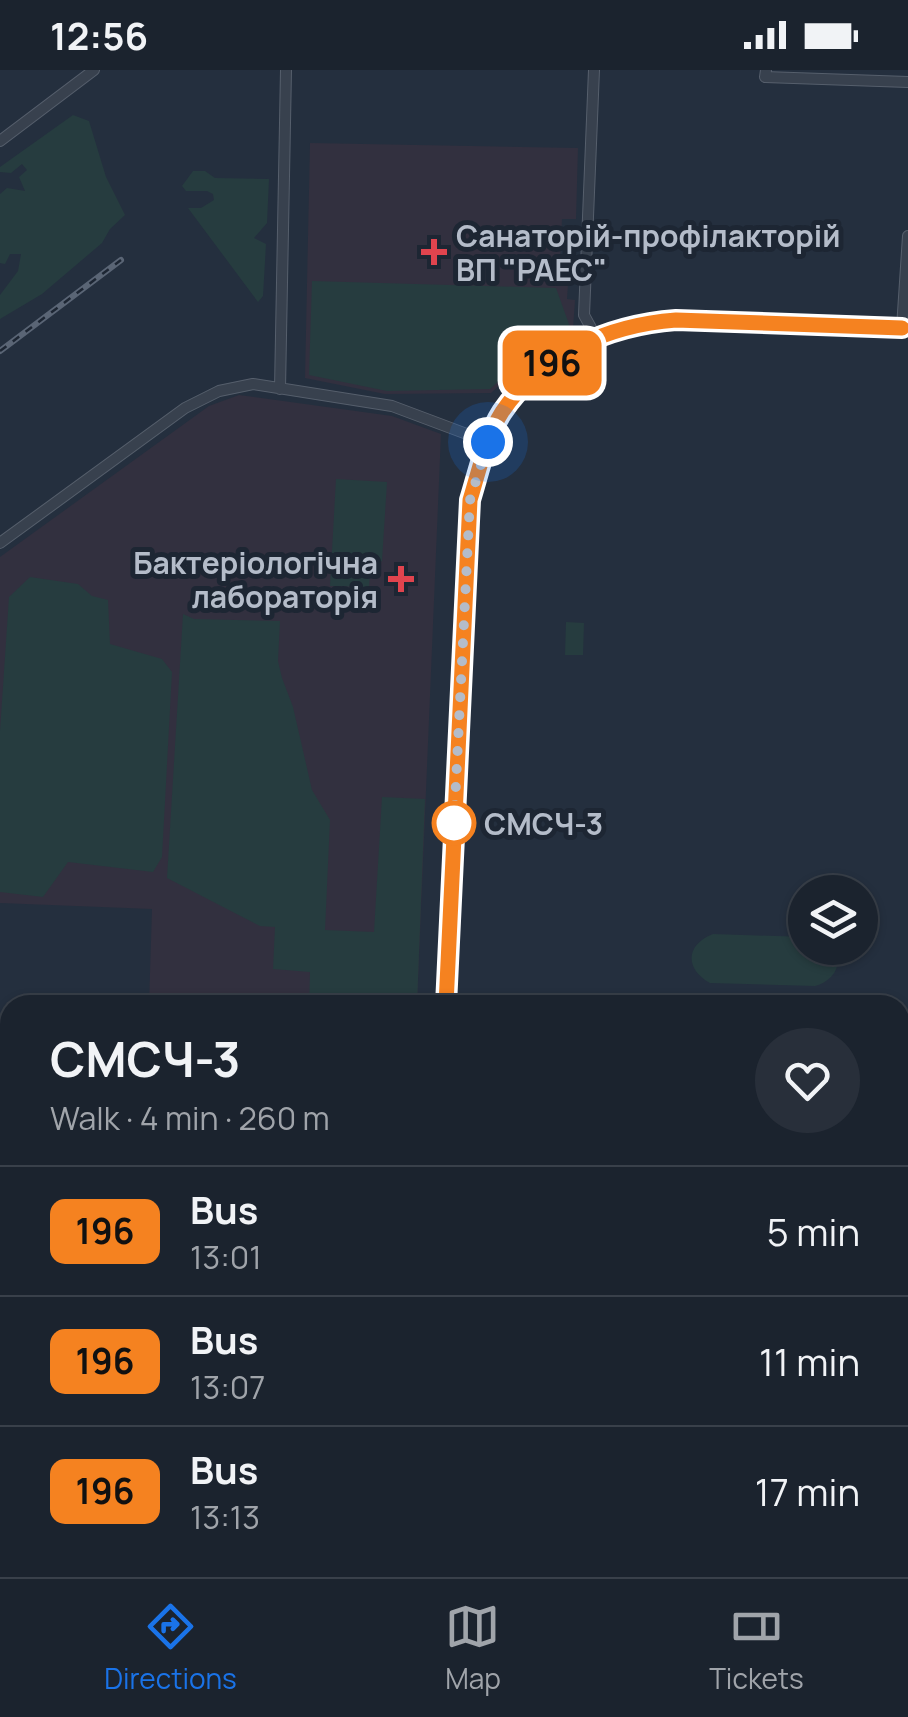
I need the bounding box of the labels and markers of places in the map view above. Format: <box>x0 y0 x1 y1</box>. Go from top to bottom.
place label: Санаторій-профілакторій ВП "РАЕС" <box>456 215 840 290</box>
marker: Санаторій-профілакторій ВП "РАЕС" <box>421 239 447 265</box>
place label: Бактеріологічна лабораторія <box>133 542 378 617</box>
marker: Бактеріологічна лабораторія <box>388 566 414 592</box>
marker: СМСЧ-3 <box>433 802 475 844</box>
place label: СМСЧ-3 <box>484 803 603 844</box>

